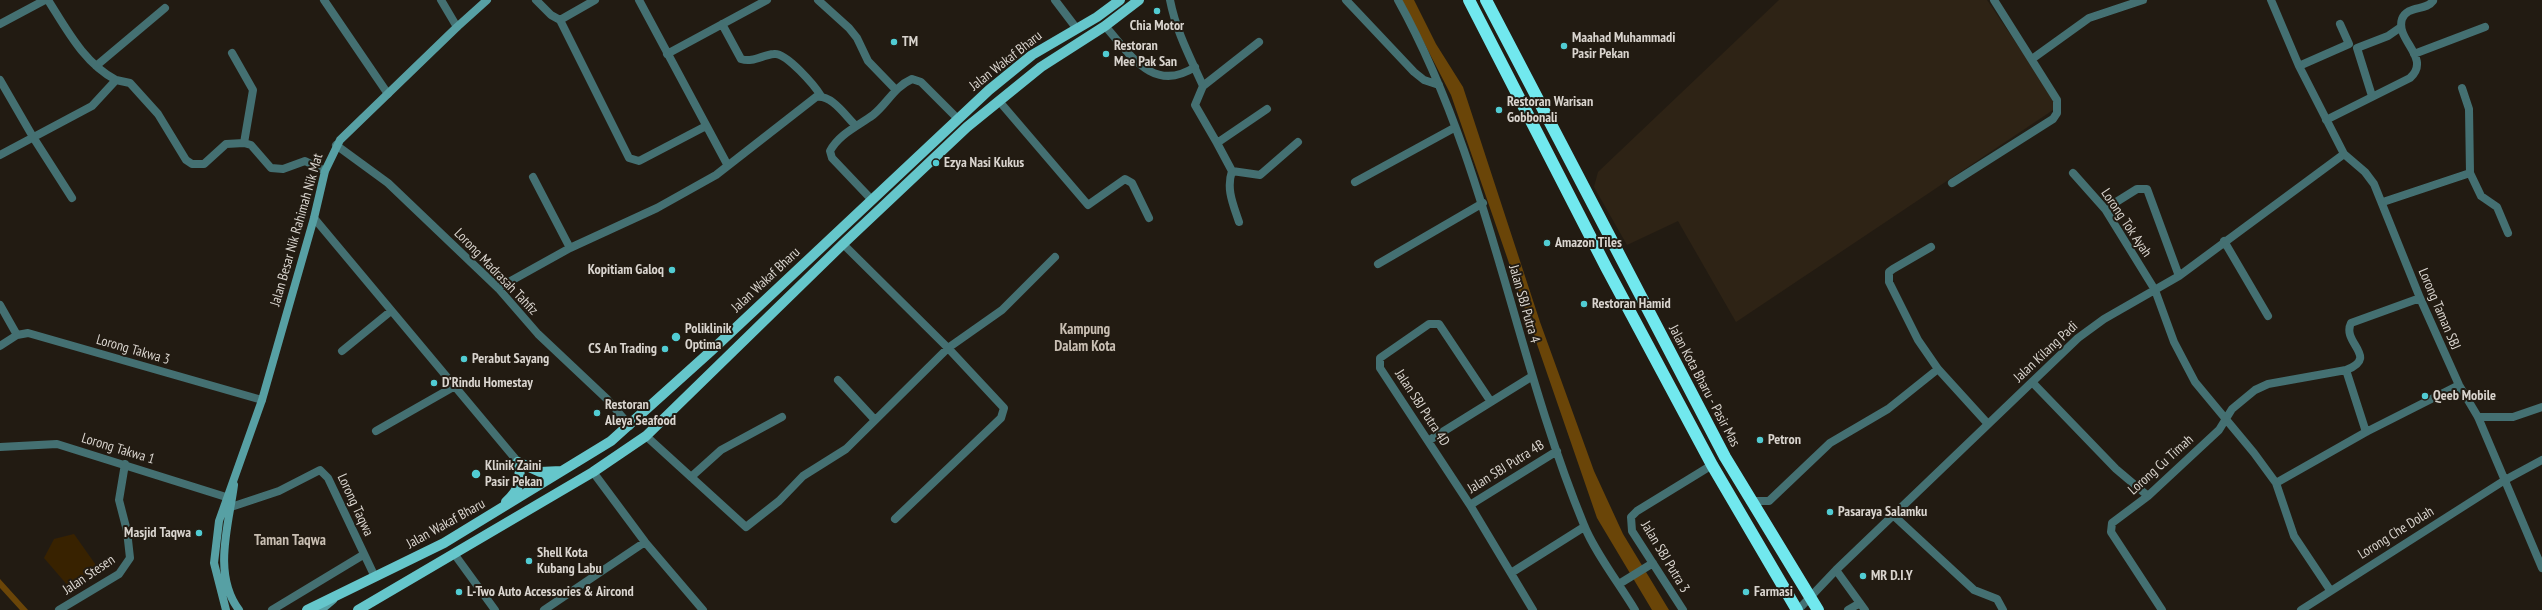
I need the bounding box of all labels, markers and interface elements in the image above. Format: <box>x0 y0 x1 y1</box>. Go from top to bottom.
marker: Chia Motor <box>1152 6 1162 16</box>
place label: Chia Motor <box>1130 18 1184 34</box>
street label: Jalan Wakaf Bharu <box>966 27 1046 95</box>
place label: Maahad Muhammadi Pasir Pekan <box>1572 30 1675 62</box>
place label: TM <box>902 34 918 50</box>
marker: TM <box>889 37 899 47</box>
place label: Restoran Mee Pak San <box>1114 38 1177 70</box>
marker: Maahad Muhammadi Pasir Pekan <box>1559 41 1569 51</box>
marker: Restoran Mee Pak San <box>1101 49 1111 59</box>
place label: Restoran Warisan Gobbonali <box>1507 94 1593 126</box>
marker: Restoran Warisan Gobbonali <box>1494 105 1504 115</box>
street label: Jalan Besar Nik Rahimah Nik Mat <box>267 152 327 308</box>
place label: Ezya Nasi Kukus <box>944 155 1024 171</box>
marker: Ezya Nasi Kukus <box>931 158 941 168</box>
street label: Lorong Tok Ayah <box>2097 186 2155 260</box>
street label: Lorong Madrasah Tahfiz <box>450 225 542 319</box>
place label: Amazon Tiles <box>1555 235 1622 251</box>
marker: Amazon Tiles <box>1542 238 1552 248</box>
street label: Jalan Wakaf Bharu <box>728 244 804 316</box>
place label: Kopitiam Galoq <box>588 262 664 278</box>
street label: Jalan SBJ Putra 4 <box>1505 263 1543 345</box>
marker: Kopitiam Galoq <box>667 265 677 275</box>
street label: Lorong Taman SBJ <box>2414 266 2464 352</box>
place label: Restoran Hamid <box>1592 296 1671 312</box>
marker: Restoran Hamid <box>1579 299 1589 309</box>
street label: Jalan Kilang Padi <box>2010 318 2082 386</box>
place label: Poliklinik Optima <box>685 321 732 354</box>
district label: Kampung Dalam Kota <box>1054 321 1116 356</box>
street label: Jalan Kota Bharu - Pasir Mas <box>1665 322 1743 450</box>
marker: Poliklinik Optima <box>670 331 682 343</box>
street label: Lorong Takwa 3 <box>94 332 172 368</box>
place label: CS An Trading <box>588 341 657 357</box>
marker: CS An Trading <box>660 344 670 354</box>
place label: Perabut Sayang <box>472 351 549 367</box>
marker: Perabut Sayang <box>459 354 469 364</box>
street label: Jalan SBJ Putra 4D <box>1391 367 1453 449</box>
place label: D’Rindu Homestay <box>442 375 533 391</box>
marker: D’Rindu Homestay <box>429 378 439 388</box>
place label: Qeeb Mobile <box>2433 388 2496 404</box>
marker: Qeeb Mobile <box>2420 391 2430 401</box>
place label: Restoran Aleya Seafood <box>605 397 676 430</box>
marker: Restoran Aleya Seafood <box>592 408 602 418</box>
street label: Lorong Takwa 1 <box>79 430 157 468</box>
street label: Lorong Cu Timah <box>2125 431 2197 499</box>
place label: Petron <box>1768 432 1801 448</box>
marker: Petron <box>1755 435 1765 445</box>
street label: Jalan SBJ Putra 4B <box>1465 437 1547 497</box>
place label: Klinik Zaini Pasir Pekan <box>485 458 542 490</box>
marker: Klinik Zaini Pasir Pekan <box>470 468 482 480</box>
street label: Lorong Taqwa <box>333 471 377 539</box>
street label: Jalan Wakaf Bharu <box>404 495 488 553</box>
street label: Lorong Che Dolah <box>2355 503 2437 563</box>
place label: Pasaraya Salamku <box>1838 504 1927 520</box>
marker: Pasaraya Salamku <box>1825 507 1835 517</box>
street label: Jalan SBJ Putra 3 <box>1637 518 1693 596</box>
place label: Masjid Taqwa <box>124 525 191 541</box>
marker: Masjid Taqwa <box>194 528 204 538</box>
district label: Taman Taqwa <box>254 532 326 550</box>
place label: Shell Kota Kubang Labu <box>537 545 602 578</box>
street label: Jalan Stesen <box>60 552 118 598</box>
marker: Shell Kota Kubang Labu <box>524 556 534 566</box>
place label: MR D.I.Y <box>1871 568 1913 584</box>
marker: MR D.I.Y <box>1858 571 1868 581</box>
place label: L-Two Auto Accessories & Aircond <box>467 584 634 600</box>
place label: Farmasi <box>1754 584 1793 600</box>
marker: L-Two Auto Accessories & Aircond <box>454 587 464 597</box>
marker: Farmasi <box>1741 587 1751 597</box>

